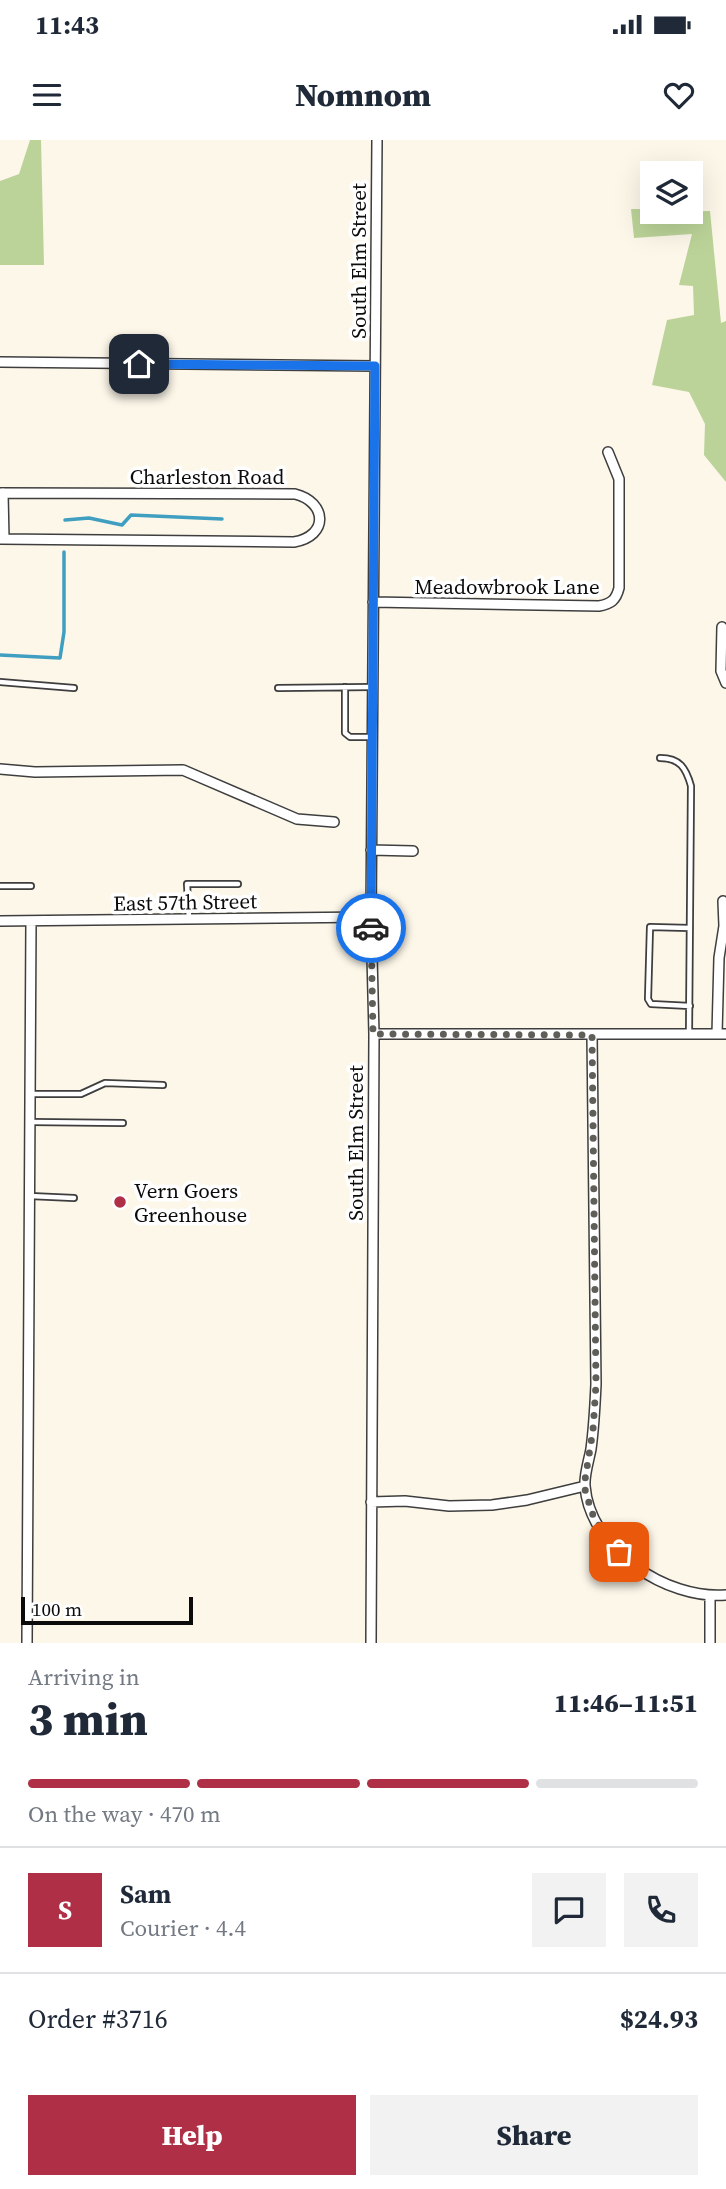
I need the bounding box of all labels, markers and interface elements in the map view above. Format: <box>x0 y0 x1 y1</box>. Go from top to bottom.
text: 11:43 <box>35 7 99 43</box>
text: Nomnom <box>295 73 431 117</box>
icon: menu <box>28 76 66 114</box>
icon: heart <box>660 76 698 114</box>
map controls <box>640 161 703 224</box>
button: layers <box>640 161 703 224</box>
street label: South Elm Street <box>344 183 373 339</box>
pin <box>109 334 169 394</box>
icon: home <box>120 345 158 383</box>
street label: Charleston Road <box>130 462 284 491</box>
street label: Meadowbrook Lane <box>414 572 600 601</box>
street label: East 57th Street <box>113 886 257 918</box>
courier <box>336 893 406 963</box>
icon: car <box>352 909 390 947</box>
street label: South Elm Street <box>341 1065 370 1221</box>
place label: Vern Goers Greenhouse <box>134 1176 247 1229</box>
marker: Vern Goers Greenhouse <box>112 1194 128 1210</box>
pin <box>589 1522 649 1582</box>
icon: bag <box>600 1533 638 1571</box>
scale bar <box>21 1594 192 1626</box>
text: 100 m <box>32 1596 82 1622</box>
text: Arriving in <box>28 1661 140 1693</box>
text: 11:46–11:51 <box>554 1685 698 1721</box>
text: 3 min <box>28 1687 148 1750</box>
text: On the way · 470 m <box>28 1798 221 1830</box>
button: chat <box>532 1873 606 1947</box>
button: phone <box>624 1873 698 1947</box>
text: Sam <box>120 1876 171 1912</box>
text: S <box>58 1892 72 1928</box>
text: Courier · 4.4 <box>120 1912 246 1944</box>
text: Order #3716 <box>28 2001 168 2037</box>
text: $24.93 <box>620 2001 698 2037</box>
button: Help <box>28 2095 356 2175</box>
button: Share <box>370 2095 698 2175</box>

